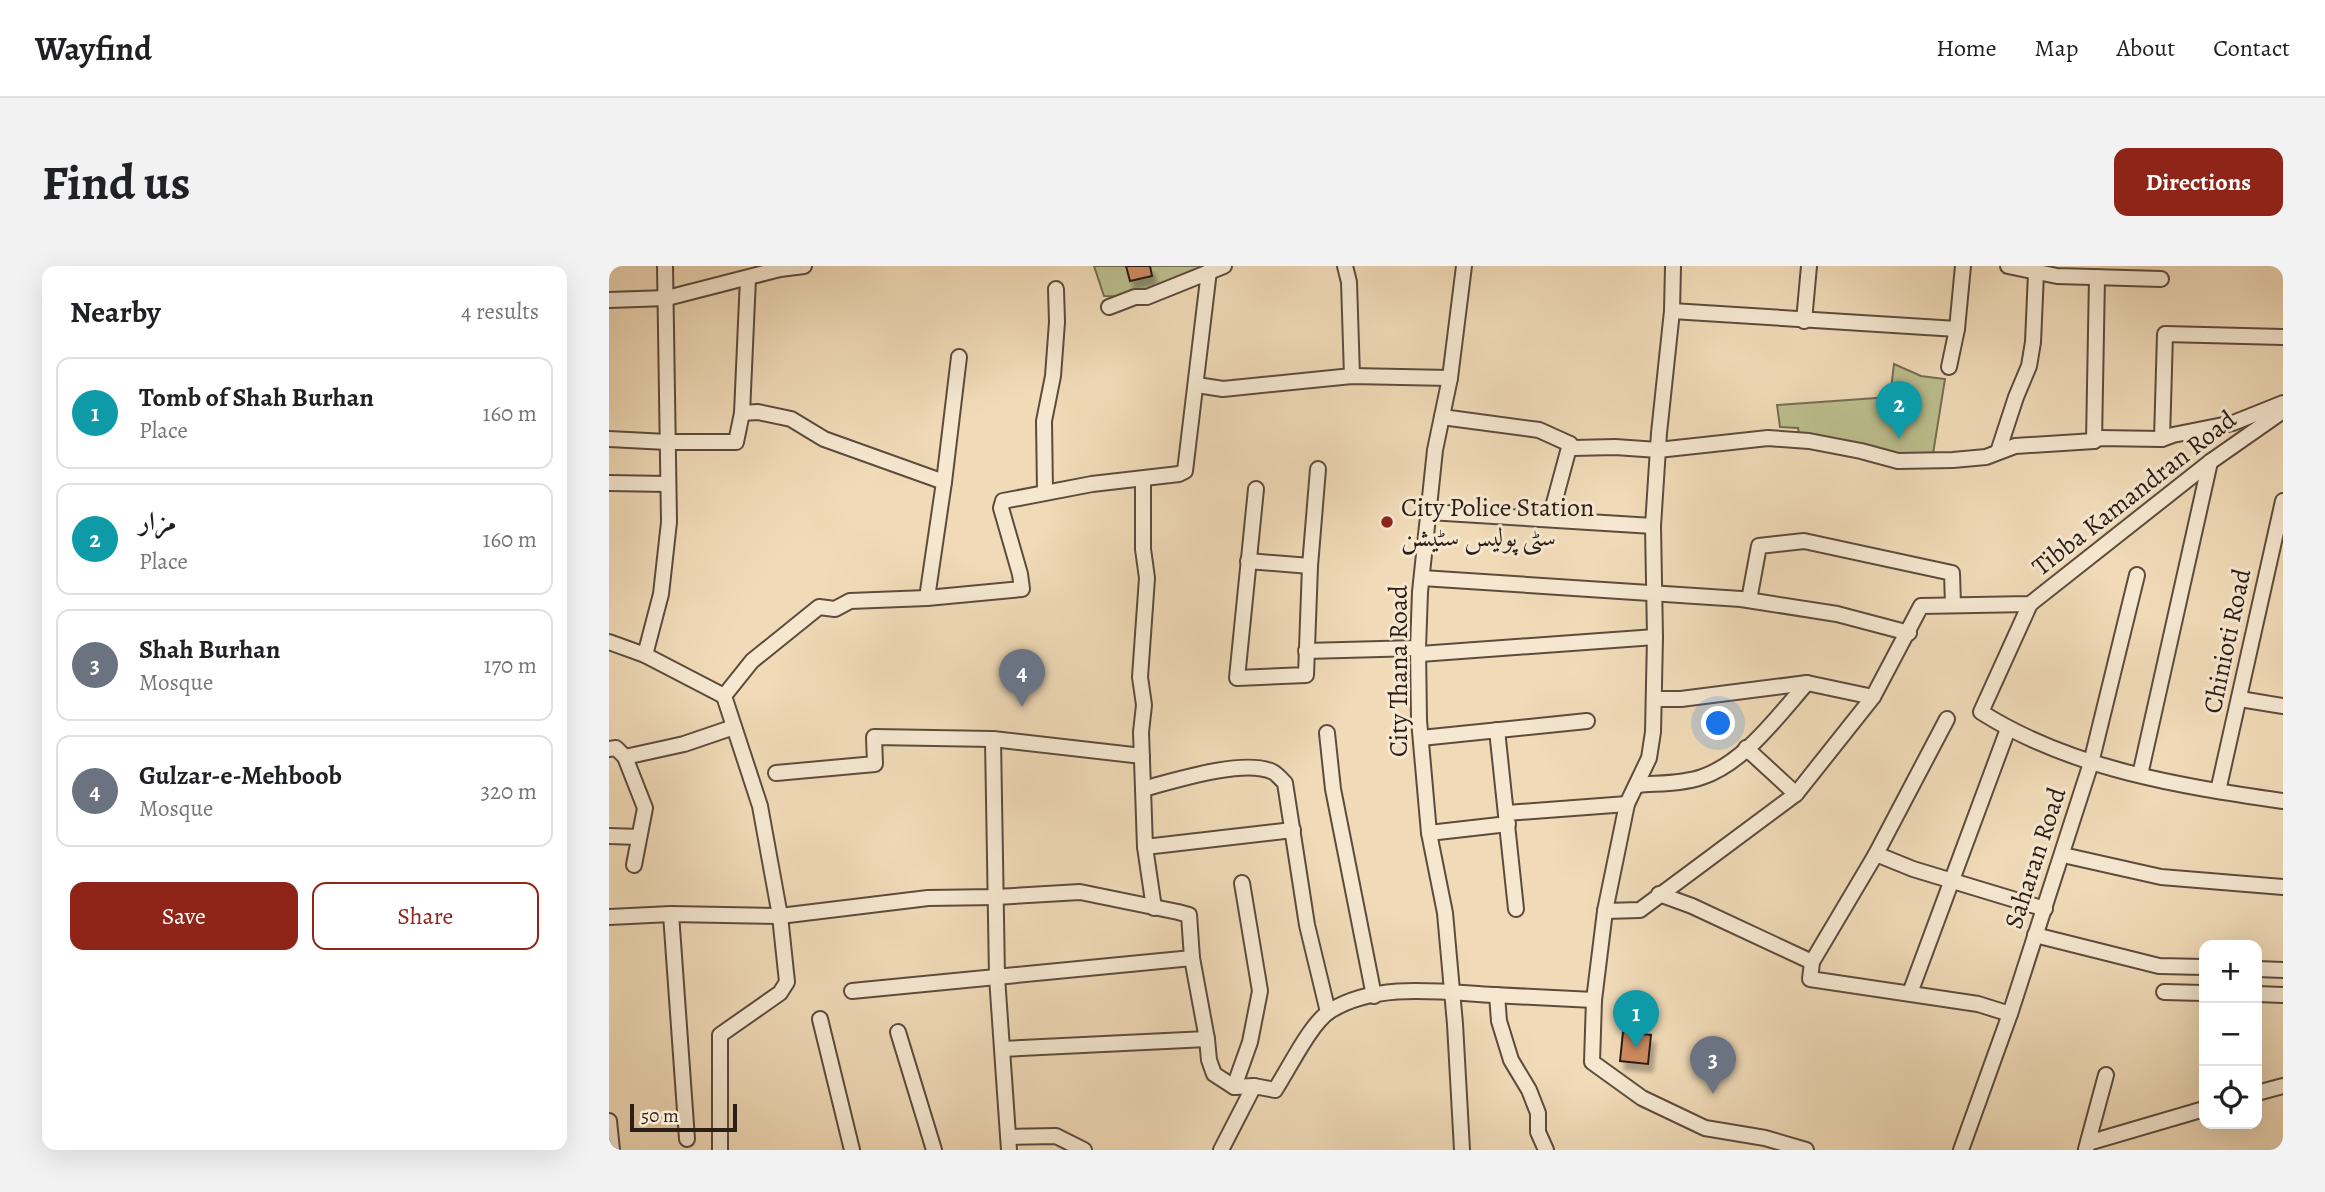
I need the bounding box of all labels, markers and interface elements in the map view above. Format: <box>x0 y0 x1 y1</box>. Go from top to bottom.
text: Wayfind <box>35 26 152 71</box>
text: Home <box>1936 32 1997 64</box>
text: Map <box>2035 32 2079 64</box>
text: About <box>2117 32 2175 64</box>
text: Contact <box>2213 32 2290 64</box>
button: Directions <box>2114 148 2283 216</box>
text: Find us <box>42 149 190 216</box>
text: Nearby <box>70 292 161 332</box>
text: 4 results <box>461 296 539 327</box>
text: Tomb of Shah Burhan <box>139 380 374 415</box>
pin: 2 <box>1876 381 1922 439</box>
text: 1 <box>91 398 99 429</box>
text: 160 m <box>483 398 537 429</box>
street label: Tibba Kamandran Road <box>2025 402 2243 584</box>
text: Place <box>139 415 188 446</box>
place label: City Police Station سٹی پولیس سٹیشن <box>1401 490 1594 556</box>
text: مزار <box>139 504 176 539</box>
marker: City Police Station سٹی پولیس سٹیشن <box>1379 514 1395 530</box>
text: 2 <box>89 524 101 555</box>
text: 160 m <box>483 524 537 555</box>
text: Place <box>139 546 188 577</box>
street label: Chinioti Road <box>2195 565 2259 717</box>
street label: City Thana Road <box>1381 585 1416 757</box>
text: Shah Burhan <box>139 632 280 667</box>
pin: 4 <box>999 649 1045 707</box>
text: 3 <box>90 650 100 681</box>
text: 170 m <box>484 650 537 681</box>
text: Mosque <box>139 667 213 698</box>
your location <box>1701 706 1735 740</box>
text: Gulzar-e-Mehboob <box>139 758 342 793</box>
text: 4 <box>90 776 100 807</box>
text: 320 m <box>481 776 537 807</box>
street label: Saharan Road <box>1996 783 2074 933</box>
text: Mosque <box>139 793 213 824</box>
button: Save <box>70 882 298 950</box>
button: Share <box>312 882 539 950</box>
map controls <box>2199 940 2262 1129</box>
button: + <box>2199 940 2262 1003</box>
pin: 1 <box>1613 990 1659 1048</box>
button: − <box>2199 1003 2262 1066</box>
pin: 3 <box>1690 1036 1736 1094</box>
button: locate <box>2199 1066 2262 1129</box>
scale bar <box>630 1101 737 1133</box>
text: 50 m <box>641 1103 679 1129</box>

